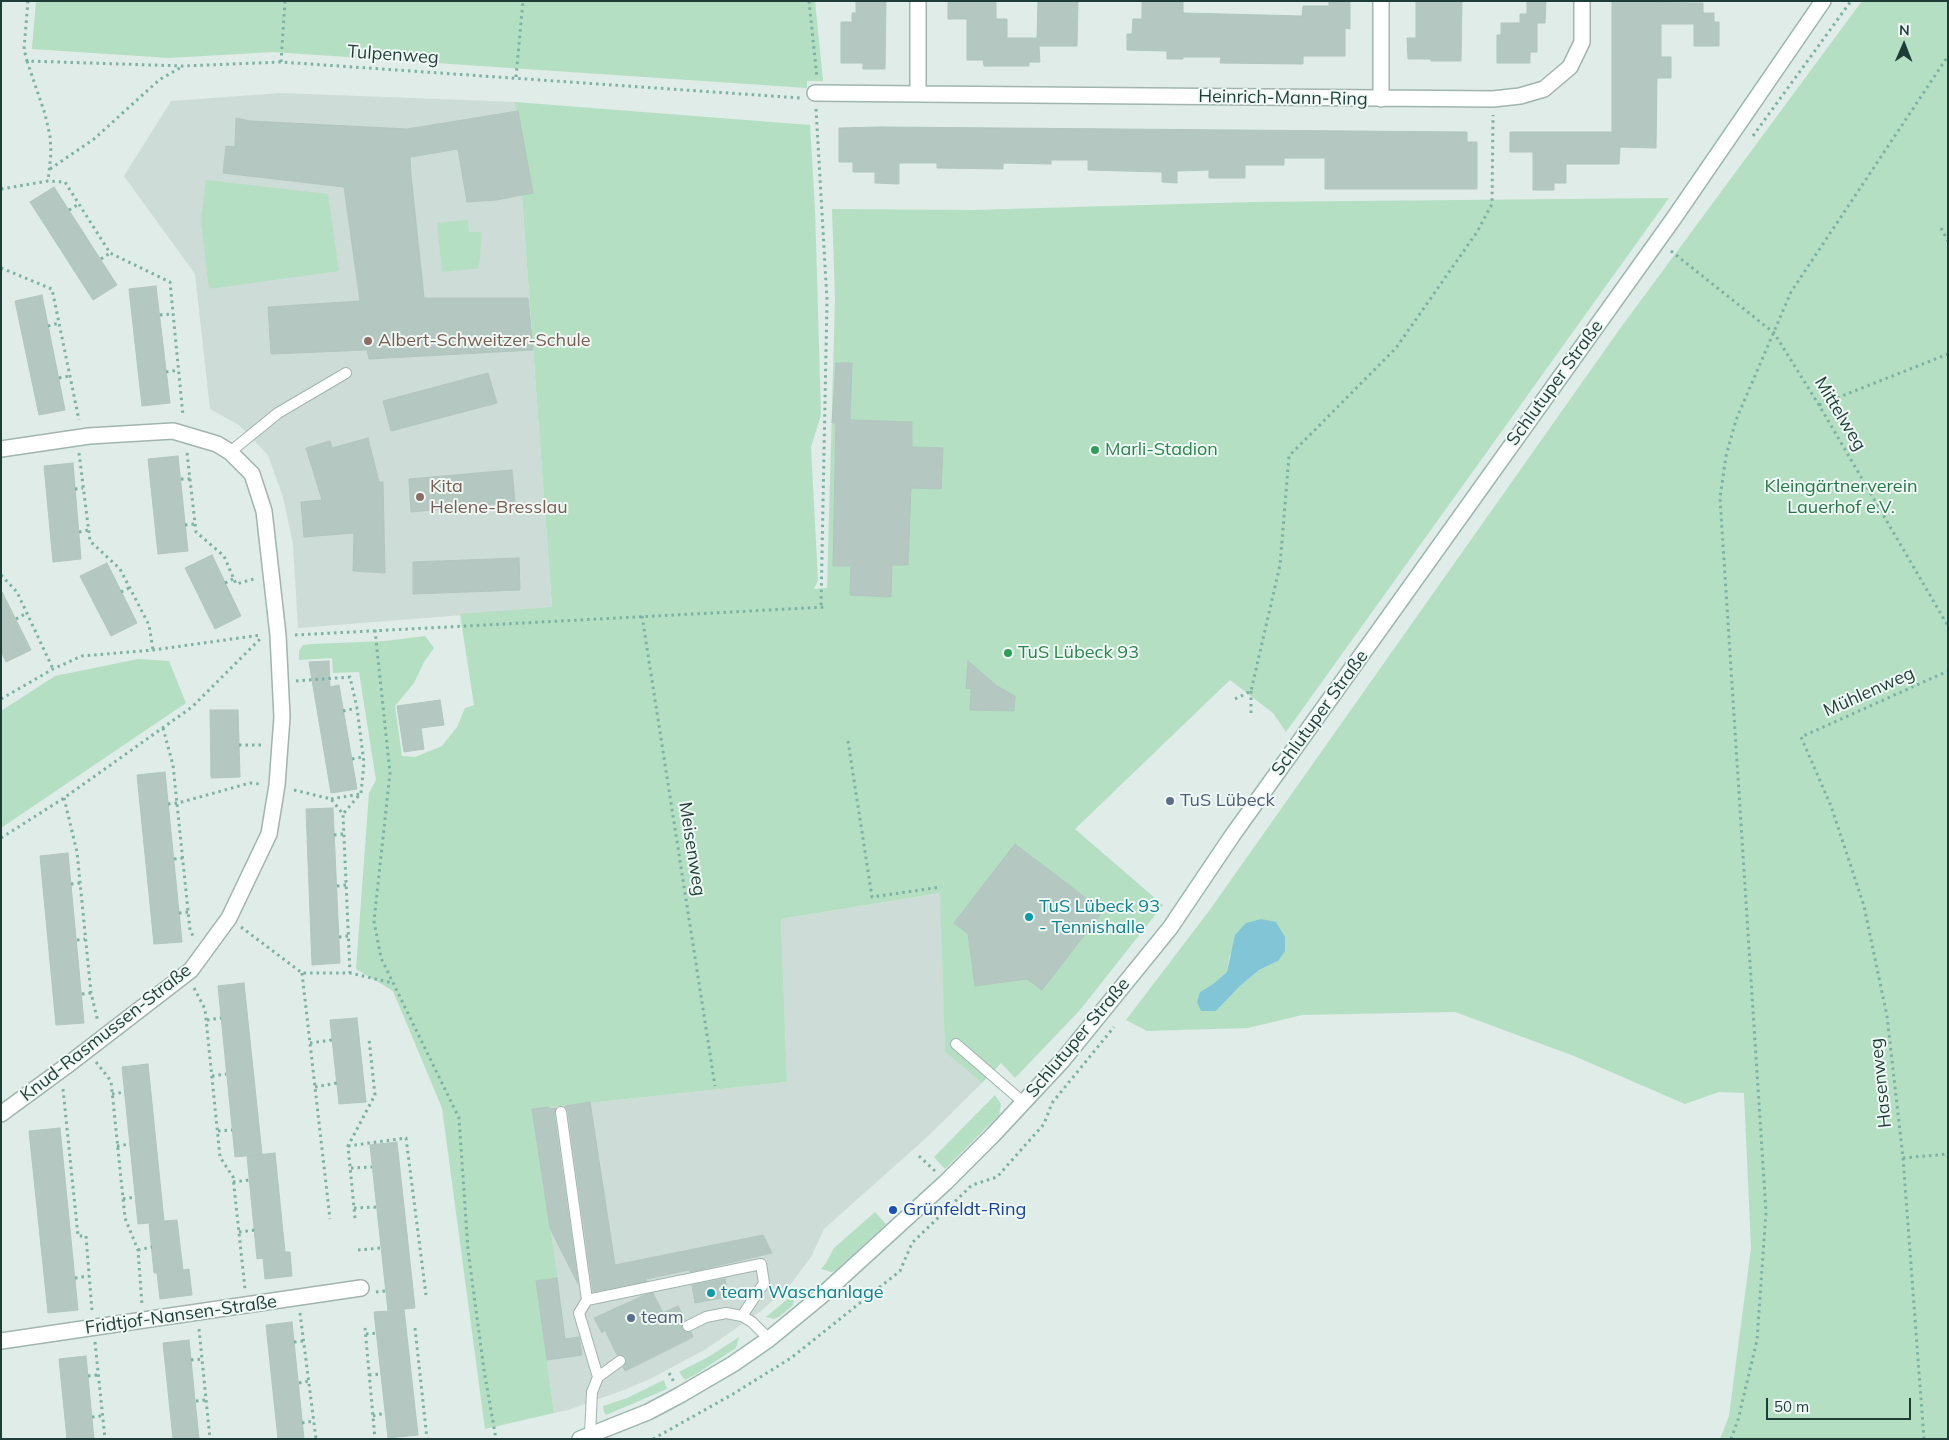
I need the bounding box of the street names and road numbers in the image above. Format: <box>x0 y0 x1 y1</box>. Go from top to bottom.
street label: Tulpenweg <box>347 41 439 69</box>
street label: Heinrich-Mann-Ring <box>1198 86 1368 110</box>
street label: Schlutuper Straße <box>1502 316 1608 450</box>
street label: Mittelweg <box>1810 373 1870 455</box>
street label: Schlutuper Straße <box>1267 646 1373 780</box>
street label: Mühlenweg <box>1820 662 1918 722</box>
street label: Meisenweg <box>674 800 710 898</box>
street label: Knud-Rasmussen-Straße <box>16 960 196 1106</box>
street label: Schlutuper Straße <box>1022 974 1134 1102</box>
street label: Hasenweg <box>1866 1037 1896 1129</box>
street label: Fridtjof-Nansen-Straße <box>84 1291 278 1339</box>

